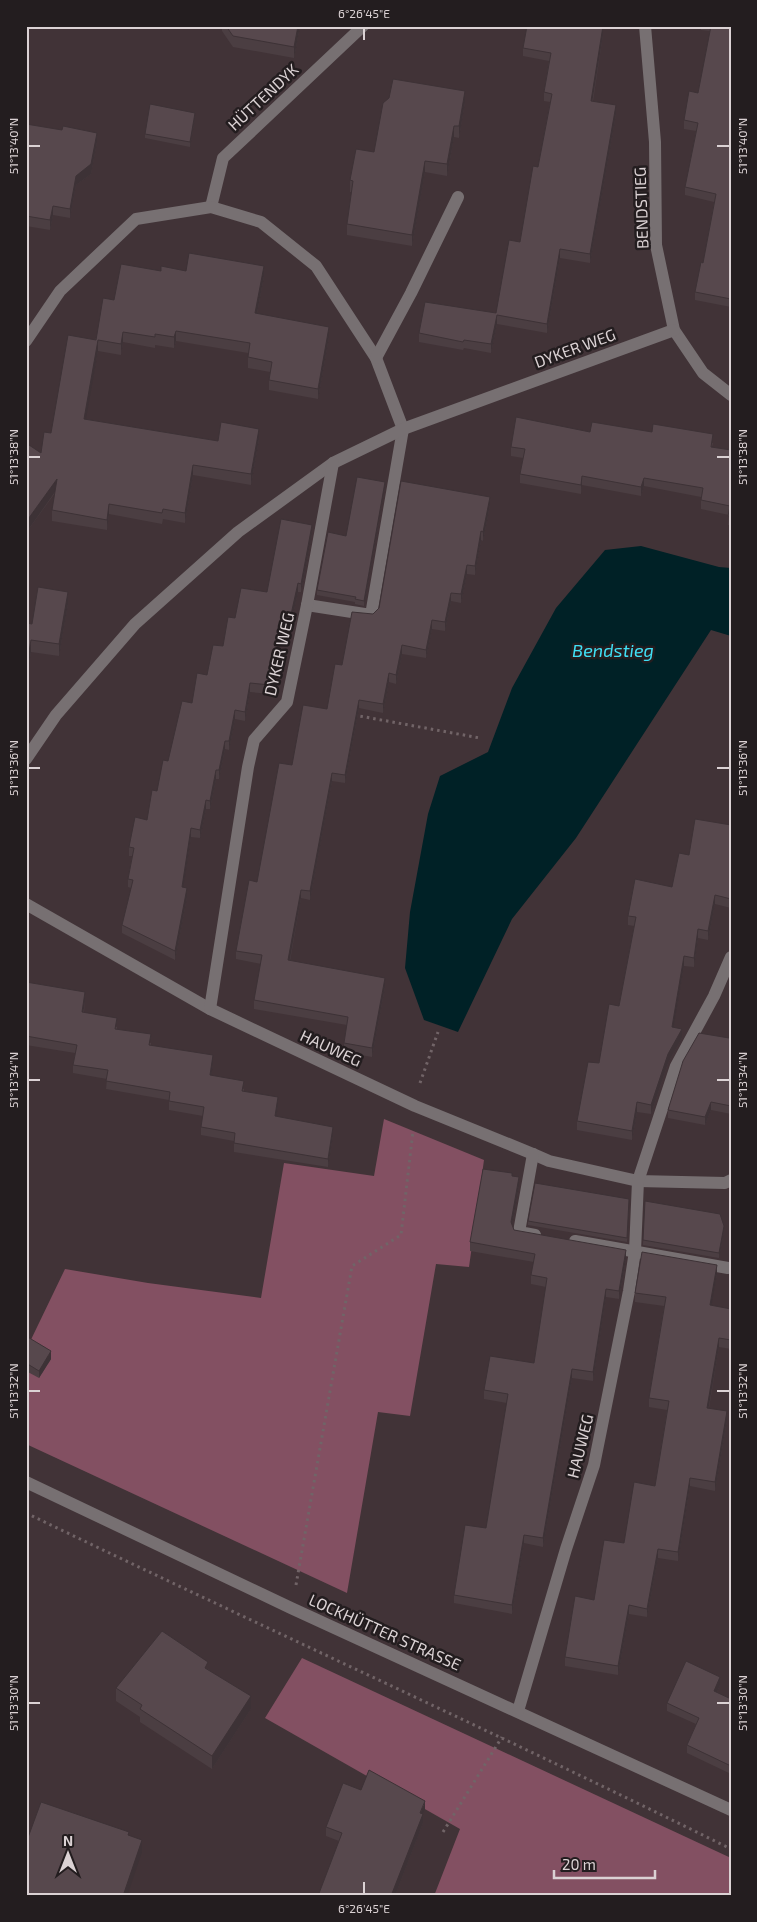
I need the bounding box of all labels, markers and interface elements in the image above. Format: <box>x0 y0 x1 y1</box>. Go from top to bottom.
text: 6°26'45"E <box>338 6 390 20</box>
street label: HÜTTENDYK <box>224 59 302 134</box>
text: 51°13'40"N <box>6 118 20 174</box>
text: 51°13'40"N <box>735 118 749 174</box>
street label: BENDSTIEG <box>630 167 651 249</box>
street label: DYKER WEG <box>532 324 618 371</box>
text: 51°13'38"N <box>6 429 20 485</box>
text: 51°13'38"N <box>735 429 749 485</box>
street label: DYKER WEG <box>260 610 297 697</box>
water label: Bendstieg <box>572 639 654 661</box>
text: 51°13'36"N <box>6 740 20 796</box>
text: 51°13'36"N <box>735 740 749 796</box>
street label: HAUWEG <box>298 1025 365 1070</box>
text: 51°13'34"N <box>6 1052 20 1108</box>
text: 51°13'34"N <box>735 1052 749 1108</box>
text: 51°13'32"N <box>6 1363 20 1419</box>
text: 51°13'32"N <box>735 1363 749 1419</box>
street label: HAUWEG <box>562 1412 597 1480</box>
street label: LOCKHÜTTER STRASSE <box>306 1589 464 1674</box>
text: 51°13'30"N <box>6 1675 20 1731</box>
text: 51°13'30"N <box>735 1675 749 1731</box>
north arrow <box>42 1830 92 1880</box>
text: N <box>63 1832 73 1849</box>
scale bar <box>554 1847 656 1879</box>
text: 20 m <box>562 1855 596 1873</box>
text: 6°26'45"E <box>338 1901 390 1915</box>

